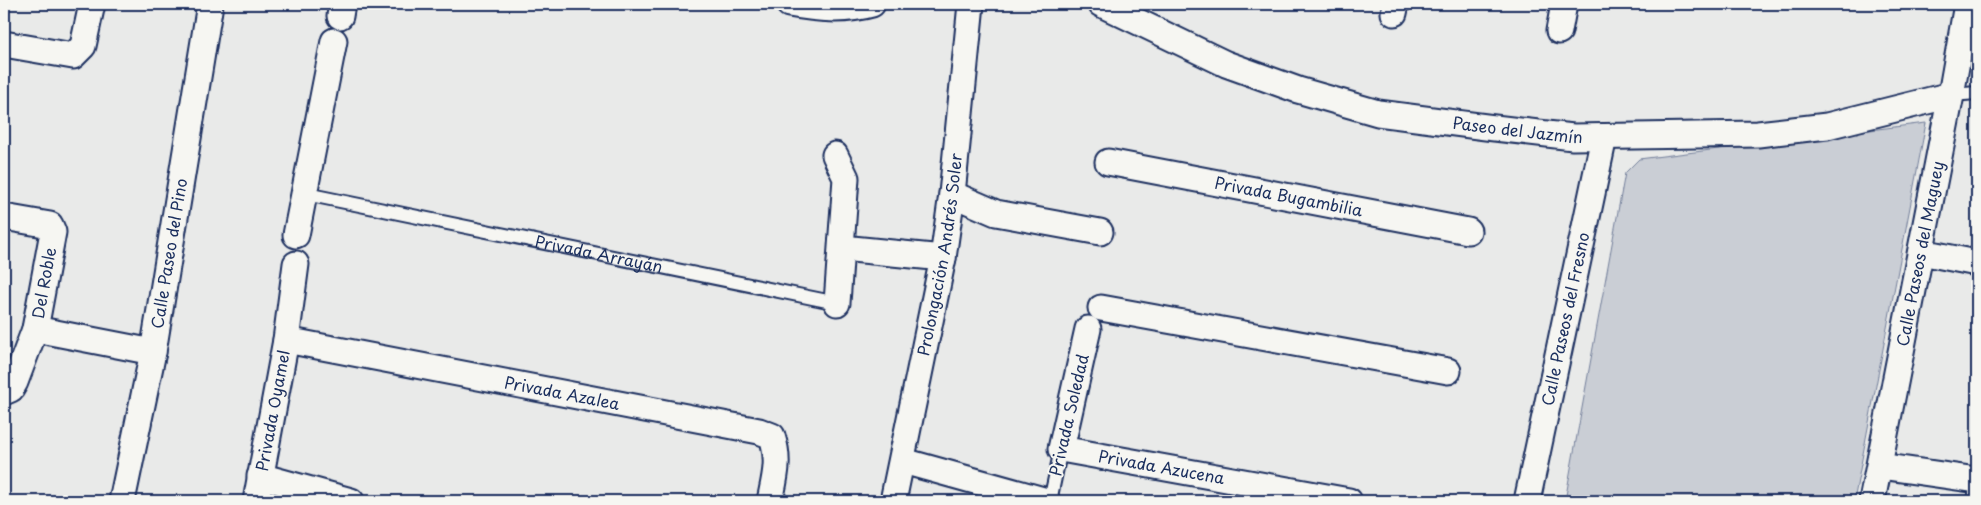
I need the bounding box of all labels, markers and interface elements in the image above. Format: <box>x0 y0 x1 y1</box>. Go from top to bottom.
street label: Paseo del Jazmín <box>1451 110 1583 148</box>
street label: Prolongación Andrés Soler <box>910 151 967 358</box>
street label: Calle Paseos del Maguey <box>1889 159 1949 348</box>
street label: Privada Bugambilia <box>1213 170 1366 222</box>
street label: Calle Paseo del Pino <box>144 176 192 330</box>
street label: Privada Arrayán <box>533 228 665 278</box>
street label: Calle Paseos del Fresno <box>1534 230 1595 408</box>
street label: Del Roble <box>25 245 61 320</box>
street label: Privada Oyamel <box>249 348 295 473</box>
street label: Privada Soledad <box>1042 351 1094 478</box>
street label: Privada Azalea <box>502 369 622 415</box>
street label: Privada Azucena <box>1097 443 1227 489</box>

